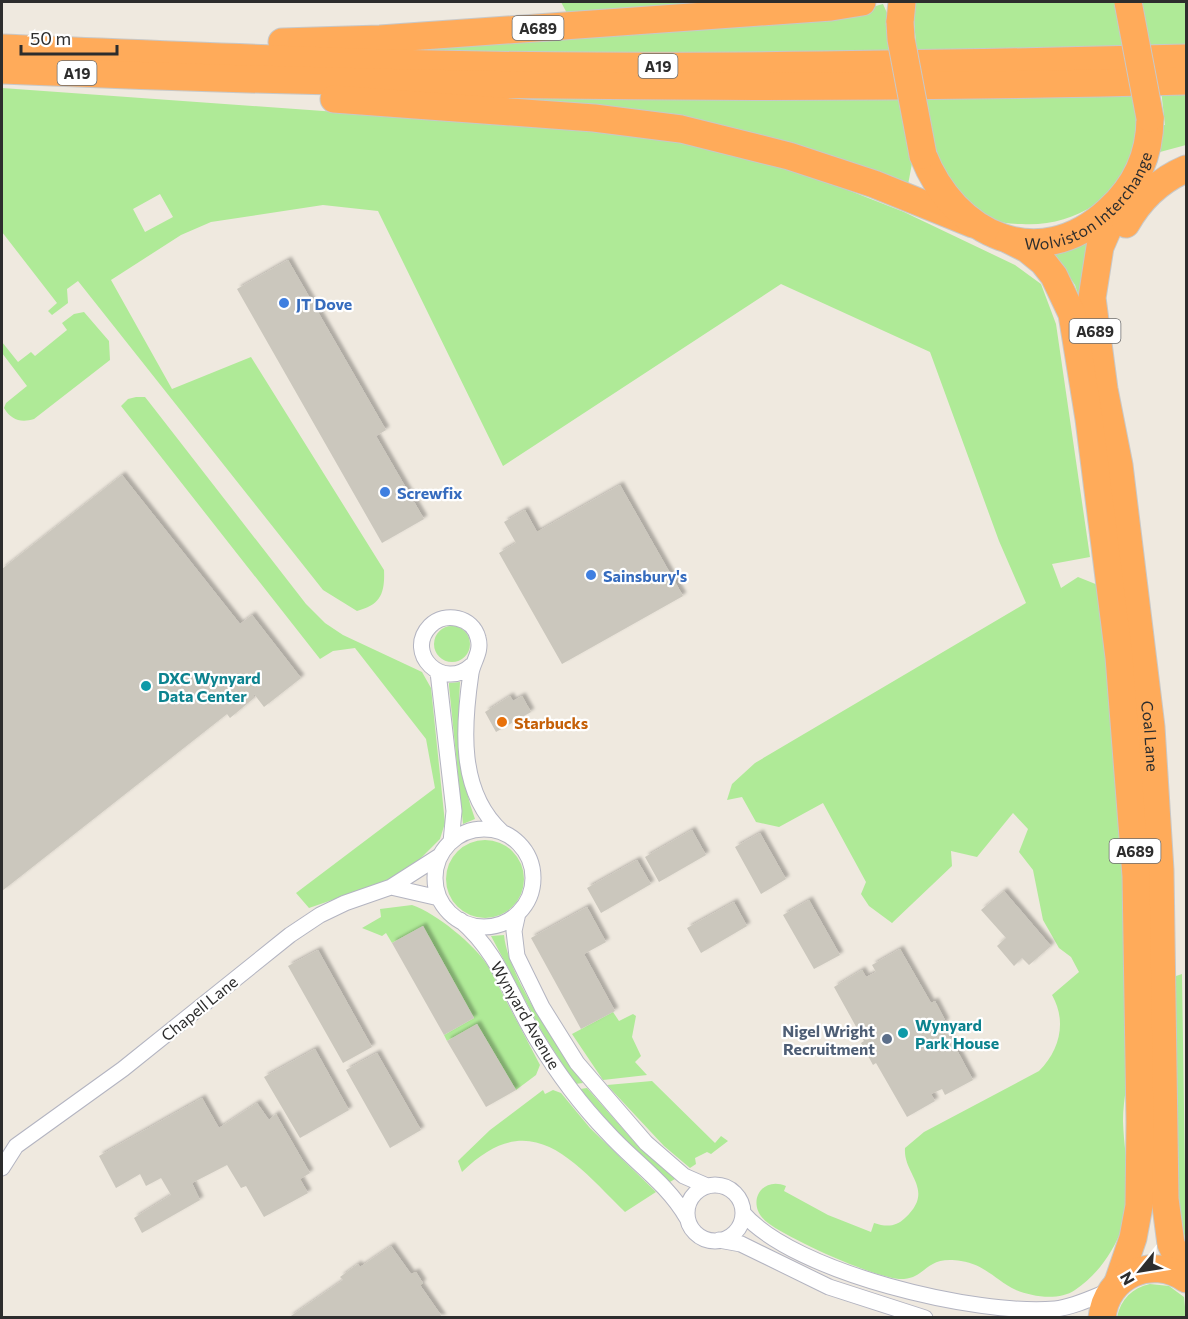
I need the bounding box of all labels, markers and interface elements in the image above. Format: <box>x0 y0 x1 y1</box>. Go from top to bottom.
road number: A689 <box>512 16 564 40</box>
scale bar <box>21 18 117 56</box>
text: 50 m <box>30 27 71 49</box>
road number: A19 <box>638 54 678 78</box>
road number: A19 <box>58 61 97 85</box>
street label: Wolviston Interchange <box>1024 149 1155 252</box>
place label: JT Dove <box>296 294 352 313</box>
marker: JT Dove <box>277 296 291 310</box>
road number: A689 <box>1070 319 1120 343</box>
place label: Screwfix <box>397 483 462 502</box>
marker: Screwfix <box>378 485 392 499</box>
place label: Sainsbury's <box>603 566 687 585</box>
marker: Sainsbury's <box>584 568 598 582</box>
place label: DXC Wynyard Data Center <box>158 668 261 705</box>
marker: DXC Wynyard Data Center <box>139 679 153 693</box>
street label: Coal Lane <box>1138 699 1163 772</box>
place label: Starbucks <box>514 713 588 732</box>
marker: Starbucks <box>495 715 509 729</box>
road number: A689 <box>1110 839 1160 863</box>
street label: Wynyard Avenue <box>487 958 565 1072</box>
street label: Chapell Lane <box>157 971 241 1045</box>
place label: Wynyard Park House <box>915 1015 999 1052</box>
place label: Nigel Wright Recruitment <box>782 1021 875 1058</box>
marker: Wynyard Park House <box>896 1026 910 1040</box>
marker: Nigel Wright Recruitment <box>880 1032 894 1046</box>
north arrow <box>1110 1241 1170 1301</box>
text: N <box>1115 1269 1138 1289</box>

